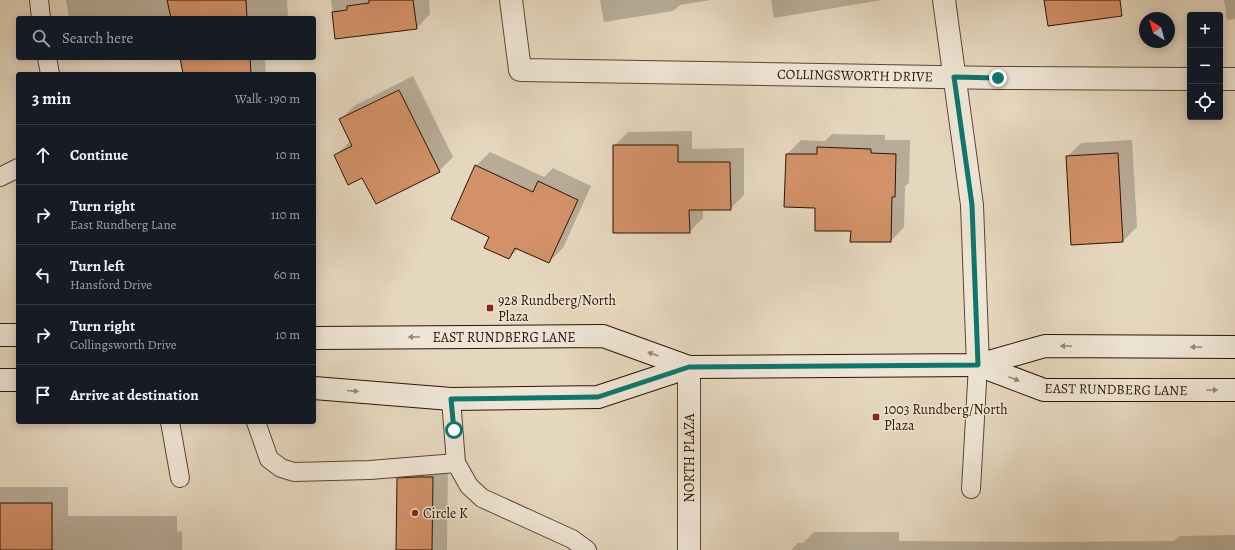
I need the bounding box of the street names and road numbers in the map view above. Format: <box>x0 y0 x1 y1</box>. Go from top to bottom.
street label: COLLINGSWORTH DRIVE <box>777 65 933 86</box>
street label: EAST RUNDBERG LANE <box>432 328 576 347</box>
street label: EAST RUNDBERG LANE <box>1044 379 1188 400</box>
street label: NORTH PLAZA <box>680 413 699 502</box>

